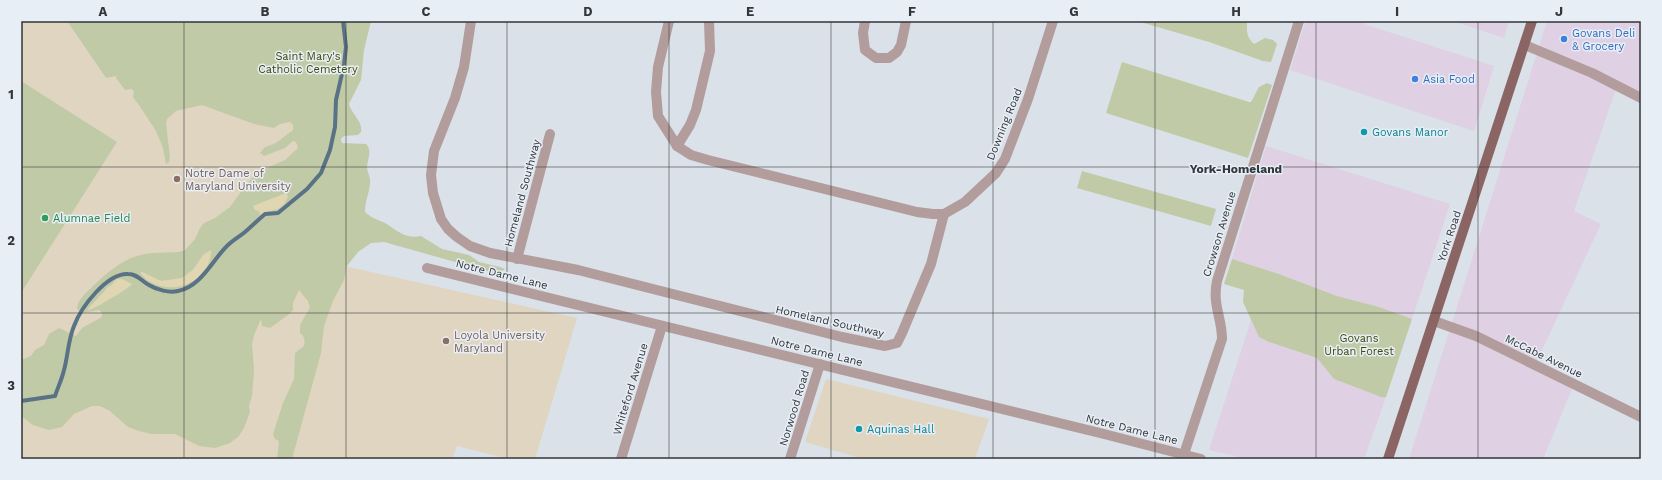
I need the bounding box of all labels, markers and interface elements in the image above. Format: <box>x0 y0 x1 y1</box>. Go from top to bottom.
text: A <box>99 4 108 19</box>
text: B <box>261 4 270 19</box>
text: C <box>422 4 431 19</box>
text: D <box>583 4 593 19</box>
text: E <box>746 4 754 19</box>
text: F <box>908 4 916 19</box>
text: G <box>1069 4 1079 19</box>
text: H <box>1231 4 1241 19</box>
text: I <box>1395 4 1399 19</box>
text: J <box>1555 4 1563 19</box>
place label: Govans Deli & Grocery <box>1572 27 1635 53</box>
marker: Govans Deli & Grocery <box>1559 34 1569 44</box>
park label: Saint Mary's Catholic Cemetery <box>258 50 358 76</box>
place label: Asia Food <box>1423 73 1475 86</box>
marker: Asia Food <box>1410 74 1420 84</box>
street label: Downing Road <box>984 86 1025 162</box>
text: 1 <box>8 87 14 102</box>
place label: Govans Manor <box>1372 126 1449 139</box>
marker: Govans Manor <box>1359 127 1369 137</box>
street label: Homeland Southway <box>502 138 543 248</box>
district label: York-Homeland <box>1190 162 1282 176</box>
place label: Notre Dame of Maryland University <box>185 167 291 193</box>
marker: Notre Dame of Maryland University <box>172 174 182 184</box>
street label: Crowson Avenue <box>1200 190 1239 278</box>
street label: York Road <box>1435 209 1464 263</box>
place label: Alumnae Field <box>53 212 130 225</box>
marker: Alumnae Field <box>40 213 50 223</box>
text: 2 <box>7 233 15 248</box>
street label: Notre Dame Lane <box>455 257 549 292</box>
street label: Homeland Southway <box>774 303 886 340</box>
place label: Loyola University Maryland <box>454 329 545 355</box>
park label: Govans Urban Forest <box>1324 332 1394 358</box>
street label: McCabe Avenue <box>1503 332 1585 381</box>
street label: Notre Dame Lane <box>770 334 864 369</box>
marker: Loyola University Maryland <box>441 336 451 346</box>
street label: Whiteford Avenue <box>610 342 651 437</box>
street label: Norwood Road <box>777 369 812 448</box>
text: 3 <box>7 378 15 393</box>
street label: Notre Dame Lane <box>1085 412 1179 447</box>
place label: Aquinas Hall <box>867 423 935 436</box>
marker: Aquinas Hall <box>854 424 864 434</box>

